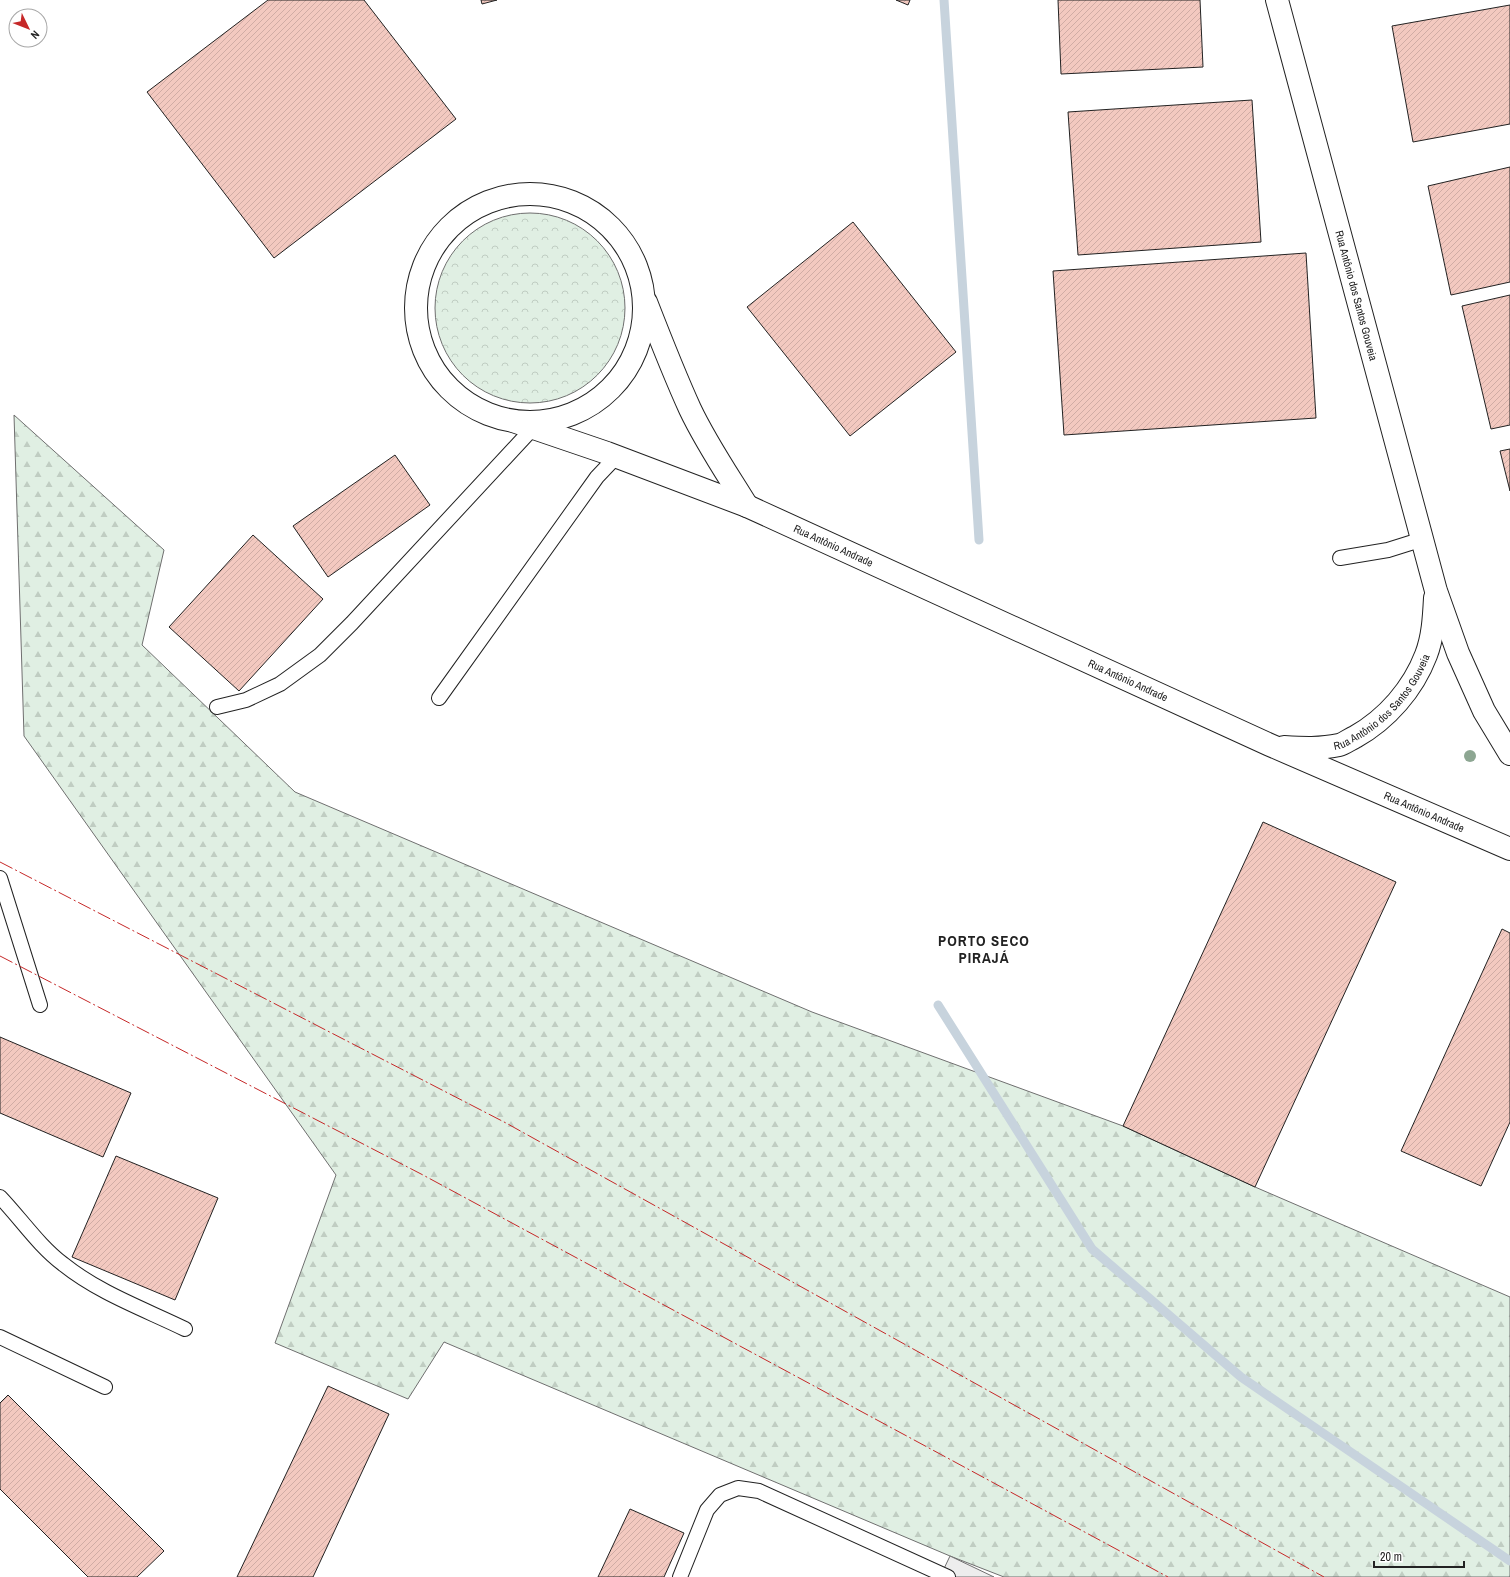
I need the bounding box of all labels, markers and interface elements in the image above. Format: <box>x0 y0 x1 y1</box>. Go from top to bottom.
north arrow <box>8 8 48 48</box>
text: N <box>28 28 43 42</box>
street label: Rua Antônio dos Santos Gouveia <box>1332 229 1381 362</box>
street label: Rua Antônio Andrade <box>791 521 875 570</box>
street label: Rua Antônio dos Santos Gouveia <box>1332 652 1433 753</box>
street label: Rua Antônio Andrade <box>1086 656 1170 704</box>
street label: Rua Antônio Andrade <box>1382 788 1466 835</box>
district label: PORTO SECO PIRAJÁ <box>938 930 1030 968</box>
scale bar <box>1374 1543 1464 1569</box>
text: 20 m <box>1380 1549 1402 1565</box>

